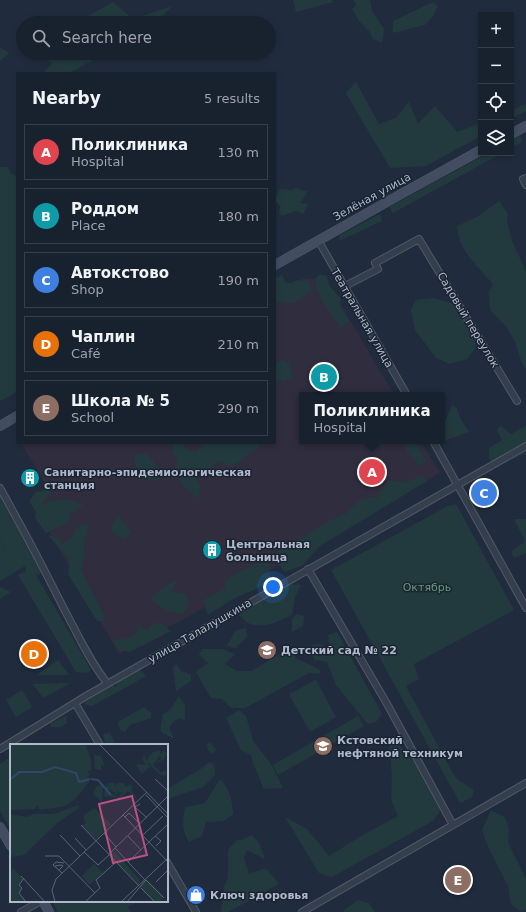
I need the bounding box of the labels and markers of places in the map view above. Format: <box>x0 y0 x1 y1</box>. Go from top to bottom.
pin: B <box>311 362 337 392</box>
pin: A <box>359 457 385 487</box>
place label: Санитарно-эпидемиологическая станция <box>44 466 251 492</box>
building icon: Санитарно-эпидемиологическая станция <box>19 467 41 489</box>
pin: C <box>471 478 497 508</box>
place label: Центральная больница <box>226 538 310 564</box>
building icon: Центральная больница <box>201 539 223 561</box>
pin: D <box>21 639 47 669</box>
school or university icon: Детский сад № 22 <box>256 639 278 661</box>
place label: Детский сад № 22 <box>281 644 397 657</box>
place label: Кстовский нефтяной техникум <box>337 734 463 760</box>
school or university icon: Кстовский нефтяной техникум <box>312 735 334 757</box>
pin: E <box>445 865 471 895</box>
shop icon: Ключ здоровья <box>185 884 207 906</box>
place label: Ключ здоровья <box>210 889 308 902</box>

